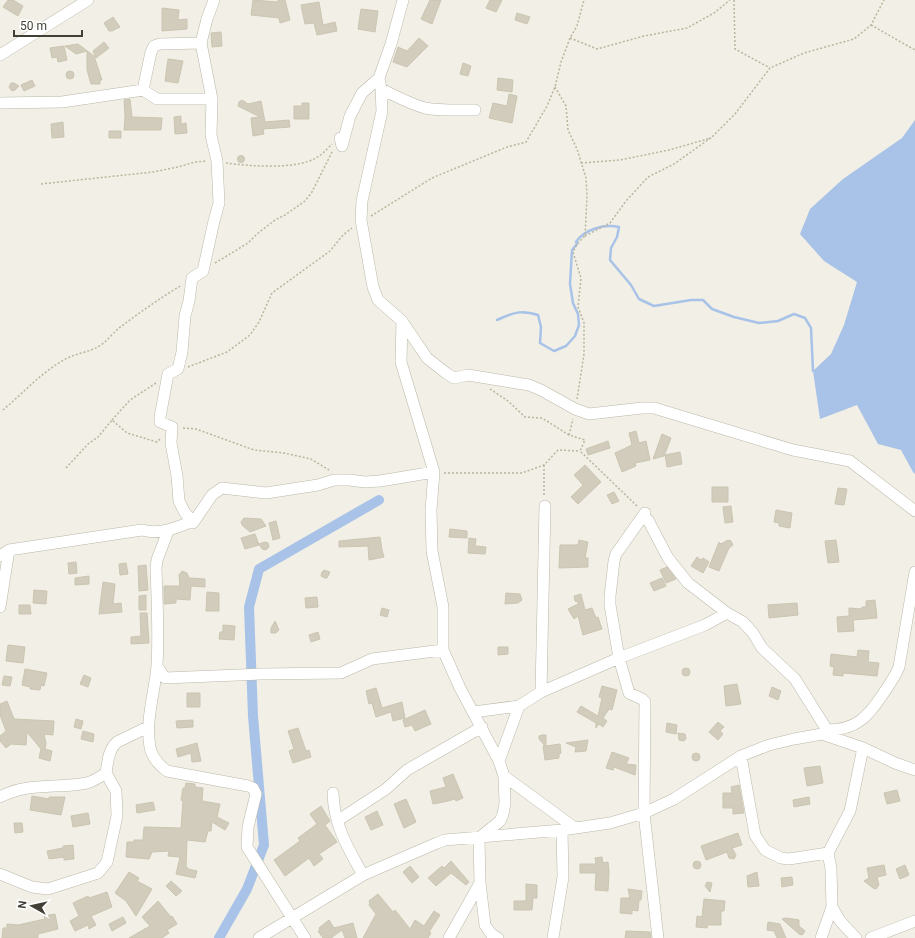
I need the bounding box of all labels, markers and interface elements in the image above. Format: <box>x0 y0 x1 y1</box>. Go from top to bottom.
scale bar <box>14 12 82 38</box>
text: 50 m <box>20 19 47 33</box>
north arrow <box>12 886 52 926</box>
text: N <box>16 900 30 909</box>

